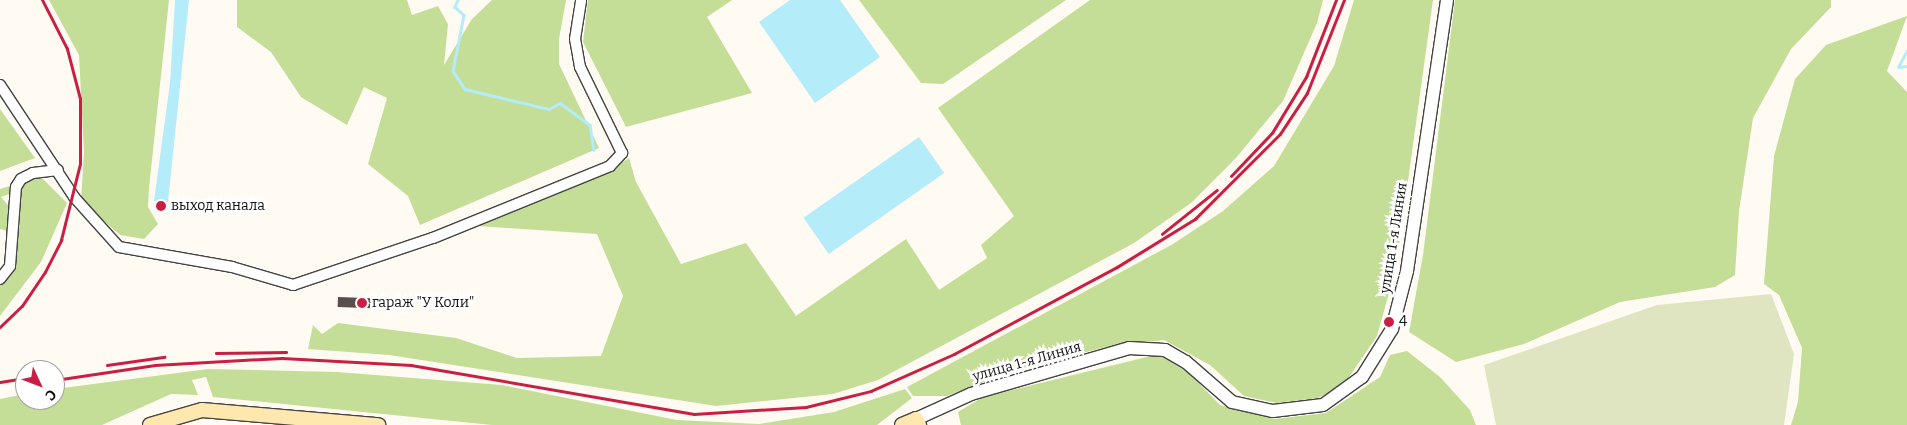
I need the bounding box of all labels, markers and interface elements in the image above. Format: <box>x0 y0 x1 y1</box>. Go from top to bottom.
street label: улица 1-я Линия <box>1377 181 1411 295</box>
place label: выход канала <box>171 198 265 214</box>
marker: выход канала <box>155 200 167 212</box>
place label: гараж "У Коли" <box>372 295 474 311</box>
marker: гараж "У Коли" <box>356 297 368 309</box>
place label: 4 <box>1399 314 1407 330</box>
marker: 4 <box>1383 316 1395 328</box>
street label: улица 1-я Линия <box>971 338 1083 386</box>
north arrow <box>15 360 65 410</box>
text: С <box>41 386 60 404</box>

